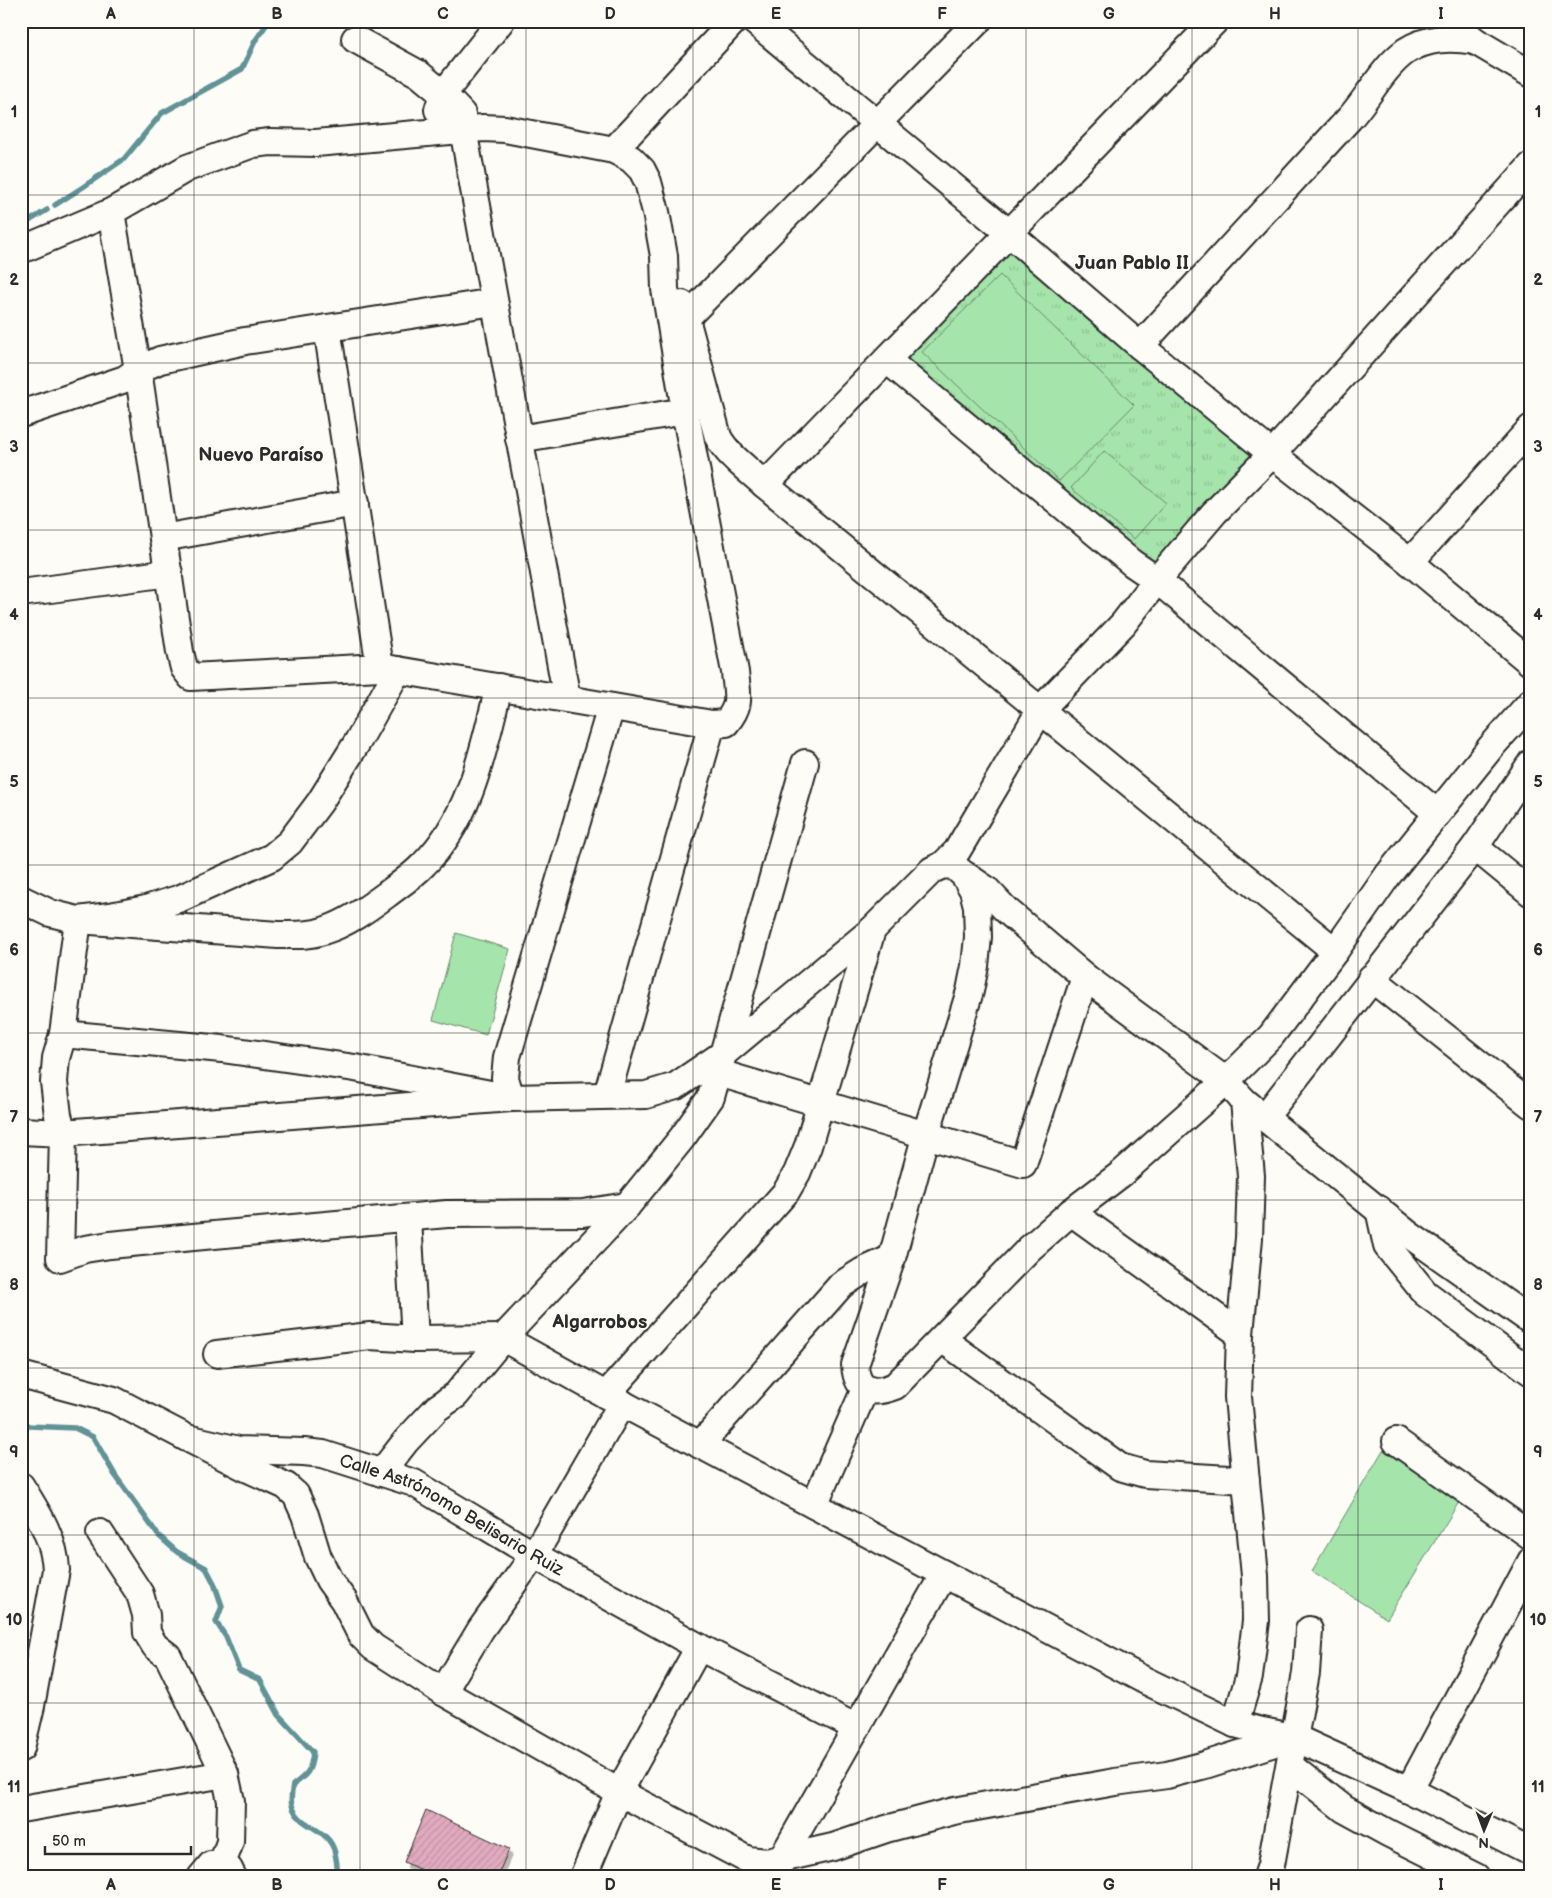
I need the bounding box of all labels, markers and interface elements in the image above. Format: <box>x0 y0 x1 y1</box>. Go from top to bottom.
text: A <box>105 5 116 24</box>
text: B <box>271 5 283 24</box>
text: C <box>437 5 449 24</box>
text: D <box>604 5 616 24</box>
text: E <box>771 5 781 24</box>
text: F <box>937 5 947 24</box>
text: G <box>1103 5 1115 24</box>
text: H <box>1269 5 1281 24</box>
text: I <box>1438 5 1444 24</box>
text: 1 <box>11 103 17 122</box>
text: 1 <box>1535 103 1541 122</box>
district label: Juan Pablo II <box>1075 252 1189 275</box>
text: 2 <box>9 271 19 290</box>
text: 2 <box>1533 271 1543 290</box>
text: 3 <box>9 438 19 457</box>
text: 3 <box>1533 438 1543 457</box>
district label: Nuevo Paraíso <box>198 444 324 467</box>
text: 4 <box>9 606 19 625</box>
text: 4 <box>1533 606 1543 625</box>
text: 5 <box>9 773 19 792</box>
text: 5 <box>1533 773 1543 792</box>
text: 6 <box>9 941 19 960</box>
text: 6 <box>1533 941 1543 960</box>
text: 7 <box>10 1108 19 1127</box>
text: 7 <box>1534 1108 1543 1127</box>
text: 8 <box>9 1276 19 1295</box>
text: 8 <box>1533 1276 1543 1295</box>
district label: Algarrobos <box>552 1311 647 1334</box>
text: 9 <box>9 1443 19 1462</box>
text: 9 <box>1533 1443 1543 1462</box>
street label: Calle Astrónomo Belisario Ruiz <box>337 1450 568 1581</box>
text: 10 <box>6 1611 22 1630</box>
text: 10 <box>1530 1611 1546 1630</box>
text: 11 <box>7 1778 21 1797</box>
text: 11 <box>1531 1778 1545 1797</box>
north arrow <box>1460 1806 1510 1856</box>
scale bar <box>45 1823 191 1855</box>
text: 50 m <box>52 1832 86 1851</box>
text: N <box>1478 1834 1489 1851</box>
text: A <box>105 1876 116 1895</box>
text: B <box>271 1876 283 1895</box>
text: C <box>437 1876 449 1895</box>
text: D <box>604 1876 616 1895</box>
text: E <box>771 1876 781 1895</box>
text: F <box>937 1876 947 1895</box>
text: G <box>1103 1876 1115 1895</box>
text: H <box>1269 1876 1281 1895</box>
text: I <box>1438 1876 1444 1895</box>

